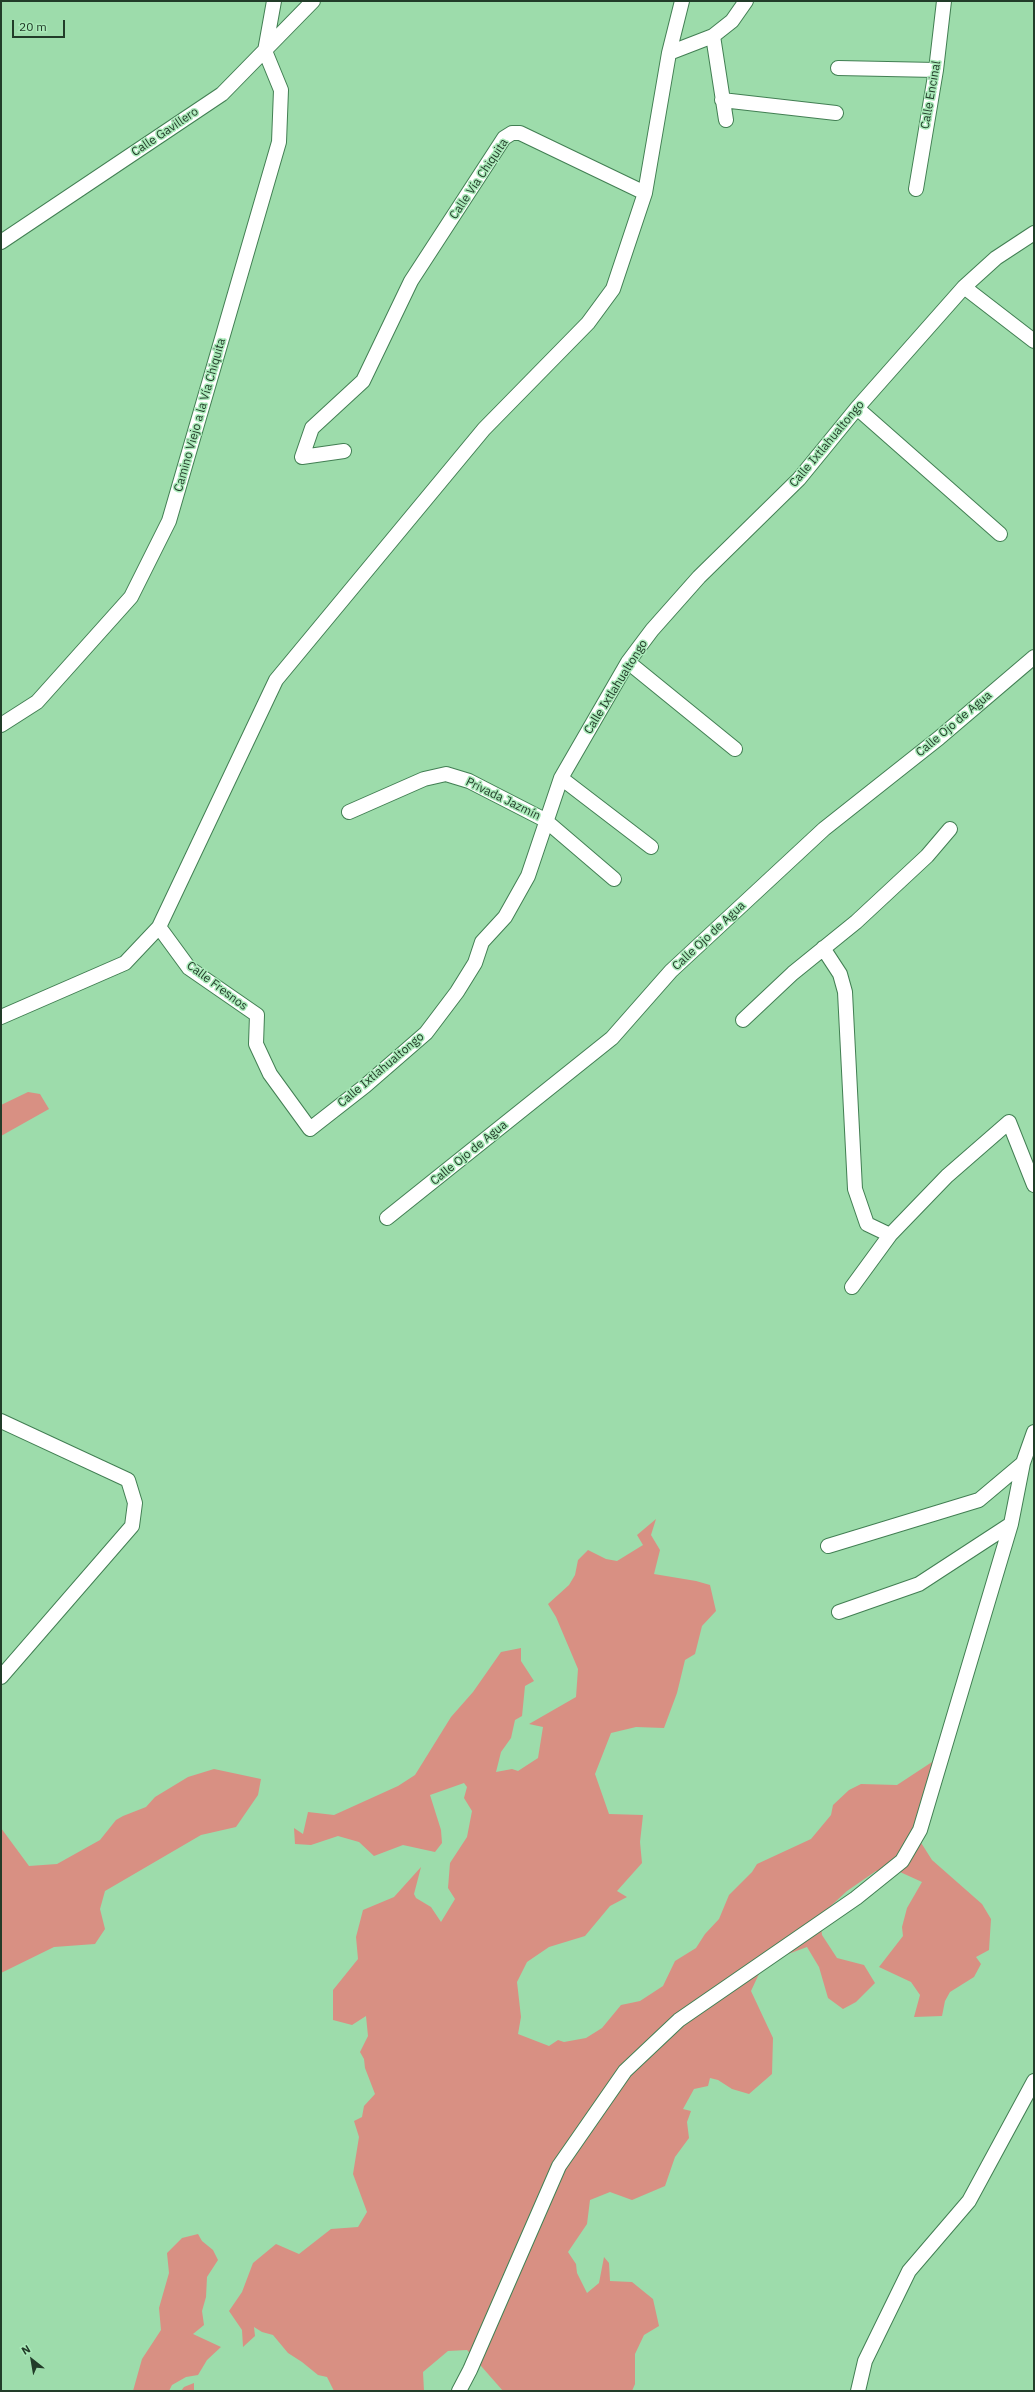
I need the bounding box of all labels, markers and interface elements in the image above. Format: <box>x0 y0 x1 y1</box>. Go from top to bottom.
scale bar <box>14 12 67 38</box>
text: 20 m <box>19 19 47 34</box>
street label: Calle Encinal <box>918 60 944 130</box>
street label: Calle Gavillero <box>129 104 201 160</box>
street label: Calle Vía Chiquita <box>447 136 511 222</box>
street label: Camino Viejo a la Vía Chiquita <box>171 337 229 493</box>
street label: Calle Ixtlahualtongo <box>787 398 867 490</box>
street label: Calle Ixtlahualtongo <box>581 637 651 737</box>
street label: Calle Ojo de Agua <box>913 688 995 760</box>
street label: Privada Jazmín <box>463 775 543 823</box>
street label: Calle Ojo de Agua <box>670 899 748 973</box>
street label: Calle Fresnos <box>184 958 250 1014</box>
street label: Calle Ixtlahualtongo <box>335 1030 427 1110</box>
street label: Calle Ojo de Agua <box>428 1118 510 1188</box>
north arrow <box>12 2340 52 2380</box>
text: N <box>19 2342 33 2358</box>

